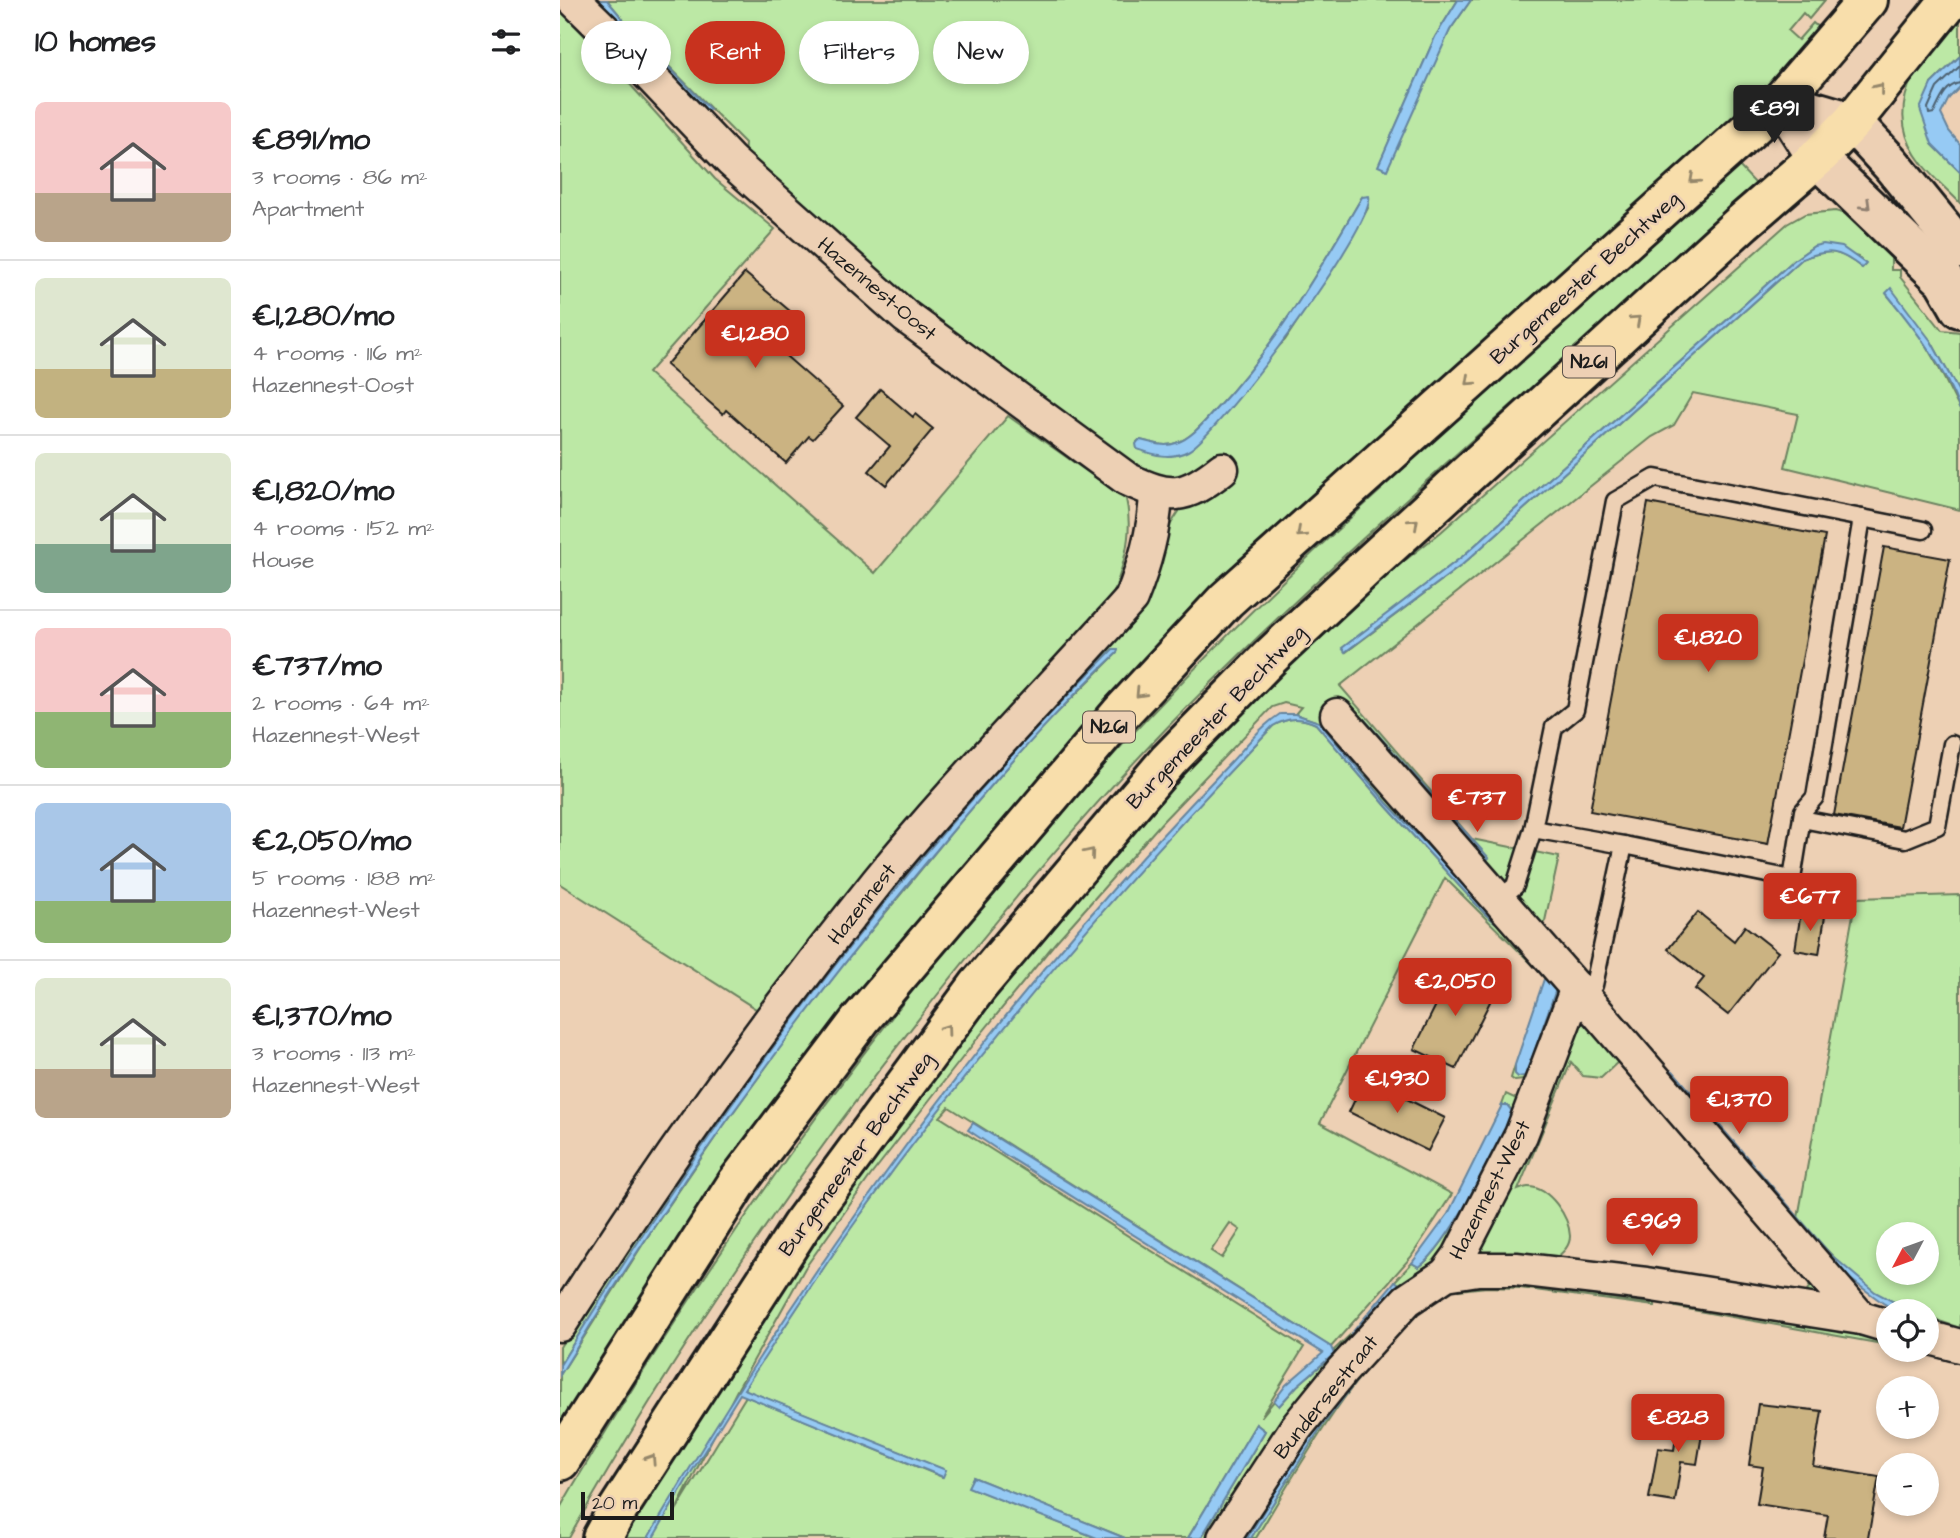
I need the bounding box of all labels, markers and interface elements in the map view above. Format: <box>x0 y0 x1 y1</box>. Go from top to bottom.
text: 10 homes <box>35 21 156 63</box>
chip: Buy <box>581 21 671 84</box>
chip: Rent <box>685 21 785 84</box>
chip: Filters <box>799 21 919 84</box>
chip: New <box>933 21 1029 84</box>
icon: filters <box>487 23 525 61</box>
one-way arrow <box>1870 84 1883 96</box>
pin: €891 <box>1733 86 1815 145</box>
text: €891 <box>1749 92 1799 124</box>
text: €891/mo <box>252 119 370 161</box>
icon: home <box>91 130 175 214</box>
text: 3 rooms · 86 m² <box>252 161 428 193</box>
one-way arrow <box>1689 171 1702 184</box>
street label: Burgemeester Bechtweg <box>1484 185 1688 373</box>
text: Apartment <box>252 193 364 225</box>
one-way arrow <box>1858 197 1871 210</box>
street label: Hazennest-Oost <box>811 230 943 348</box>
text: €1,280/mo <box>252 295 394 337</box>
icon: home <box>91 306 175 390</box>
pin: €1,280 <box>698 310 812 370</box>
one-way arrow <box>1628 315 1641 328</box>
text: €1,280 <box>721 317 789 349</box>
text: 4 rooms · 116 m² <box>252 337 423 369</box>
road number: N261 <box>1563 346 1615 378</box>
text: Hazennest-Oost <box>252 369 414 401</box>
one-way arrow <box>1465 372 1478 385</box>
text: €1,820/mo <box>252 470 394 512</box>
icon: home <box>91 481 175 565</box>
text: 4 rooms · 152 m² <box>252 512 435 544</box>
one-way arrow <box>1406 519 1419 531</box>
one-way arrow <box>1296 524 1309 537</box>
text: House <box>252 544 315 576</box>
pin: €1,820 <box>1651 614 1765 674</box>
street label: Burgemeester Bechtweg <box>1120 618 1314 817</box>
text: €1,820 <box>1674 621 1742 653</box>
text: €737/mo <box>252 645 382 687</box>
icon: home <box>91 656 175 740</box>
one-way arrow <box>1136 685 1148 698</box>
text: 2 rooms · 64 m² <box>252 687 430 719</box>
road number: N261 <box>1083 712 1135 742</box>
text: Hazennest-West <box>252 719 420 751</box>
pin: €737 <box>1436 774 1518 834</box>
text: €737 <box>1448 781 1506 813</box>
text: €2,050/mo <box>252 820 411 862</box>
icon: home <box>91 831 175 915</box>
one-way arrow <box>1082 849 1094 862</box>
street label: Hazennest <box>821 857 903 951</box>
text: 5 rooms · 188 m² <box>252 862 436 894</box>
pin: €677 <box>1769 874 1851 933</box>
text: €677 <box>1779 880 1841 912</box>
text: Hazennest-West <box>252 894 420 926</box>
pin: €2,050 <box>1398 958 1512 1018</box>
text: €2,050 <box>1415 965 1495 997</box>
text: €1,370/mo <box>252 995 392 1037</box>
icon: home <box>91 1006 175 1090</box>
one-way arrow <box>938 1024 950 1037</box>
text: 3 rooms · 113 m² <box>252 1037 416 1069</box>
street label: Burgemeester Bechtweg <box>772 1046 942 1263</box>
pin: €1,930 <box>1340 1056 1454 1115</box>
text: €1,930 <box>1365 1062 1429 1094</box>
text: Hazennest-West <box>252 1069 420 1101</box>
pin: €1,370 <box>1682 1076 1796 1136</box>
text: €1,370 <box>1706 1083 1772 1115</box>
street label: Hazennest-West <box>1442 1115 1538 1265</box>
pin: €969 <box>1611 1198 1693 1258</box>
text: €969 <box>1623 1205 1681 1237</box>
north arrow <box>1876 1222 1939 1284</box>
map controls <box>1876 1222 1939 1516</box>
button: locate <box>1876 1299 1939 1362</box>
street label: Bundersestraat <box>1267 1328 1385 1465</box>
button: + <box>1876 1376 1939 1439</box>
pin: €828 <box>1637 1394 1719 1454</box>
text: €828 <box>1647 1401 1709 1433</box>
button: − <box>1876 1453 1939 1516</box>
one-way arrow <box>642 1454 655 1467</box>
scale bar <box>581 1489 674 1521</box>
text: 20 m <box>592 1490 637 1517</box>

